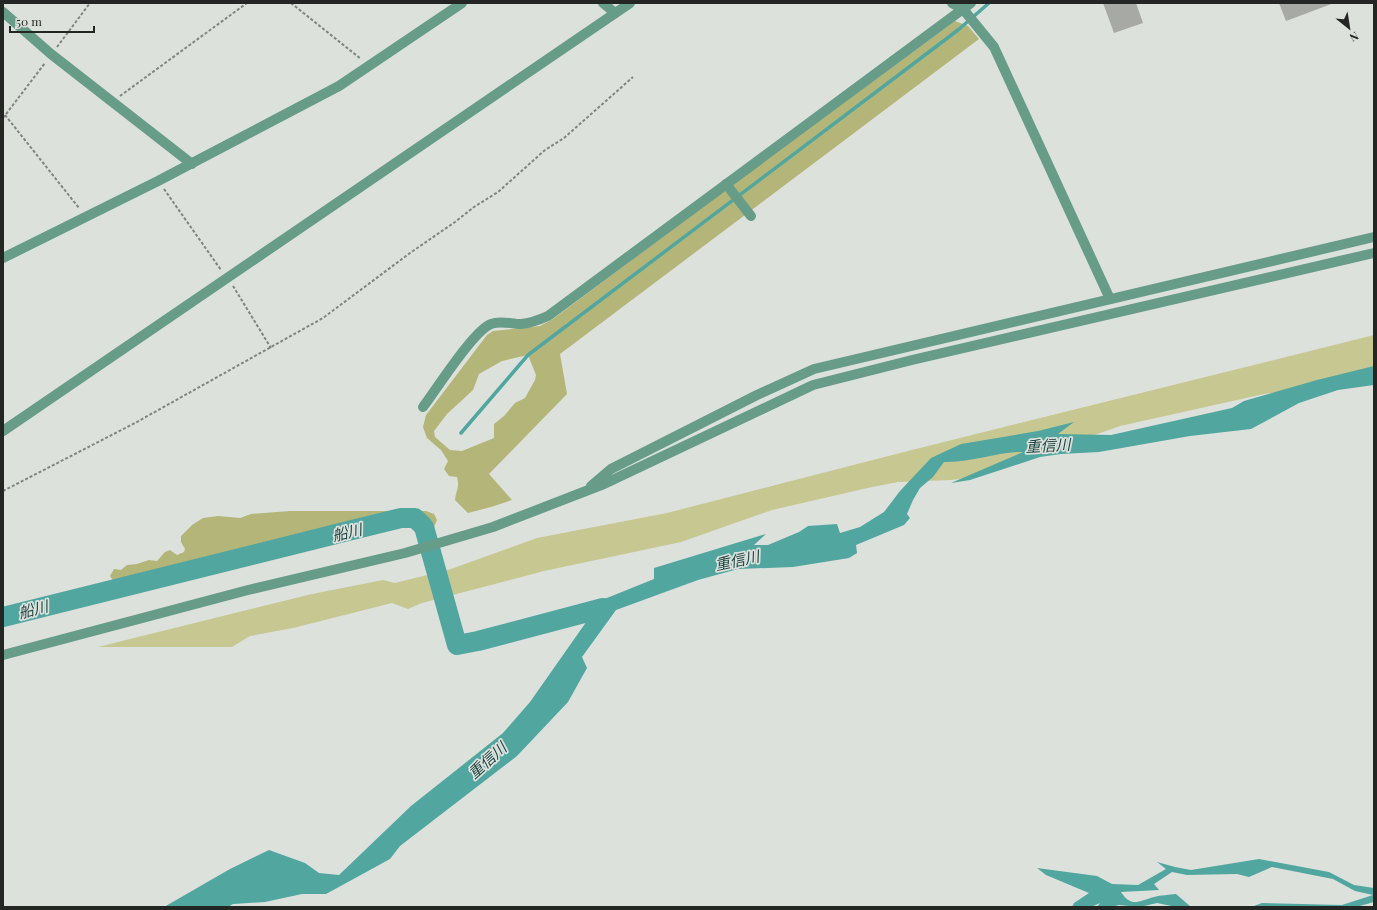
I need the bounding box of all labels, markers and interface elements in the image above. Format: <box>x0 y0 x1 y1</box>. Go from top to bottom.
scale bar <box>10 8 94 34</box>
north arrow <box>1329 8 1369 48</box>
text: 50 m <box>16 13 42 29</box>
text: N <box>1347 29 1361 46</box>
water label: 重信川 <box>1025 434 1073 456</box>
water label: 船川 <box>330 518 366 545</box>
water label: 重信川 <box>713 545 763 574</box>
water label: 船川 <box>16 595 52 622</box>
water label: 重信川 <box>464 736 512 782</box>

